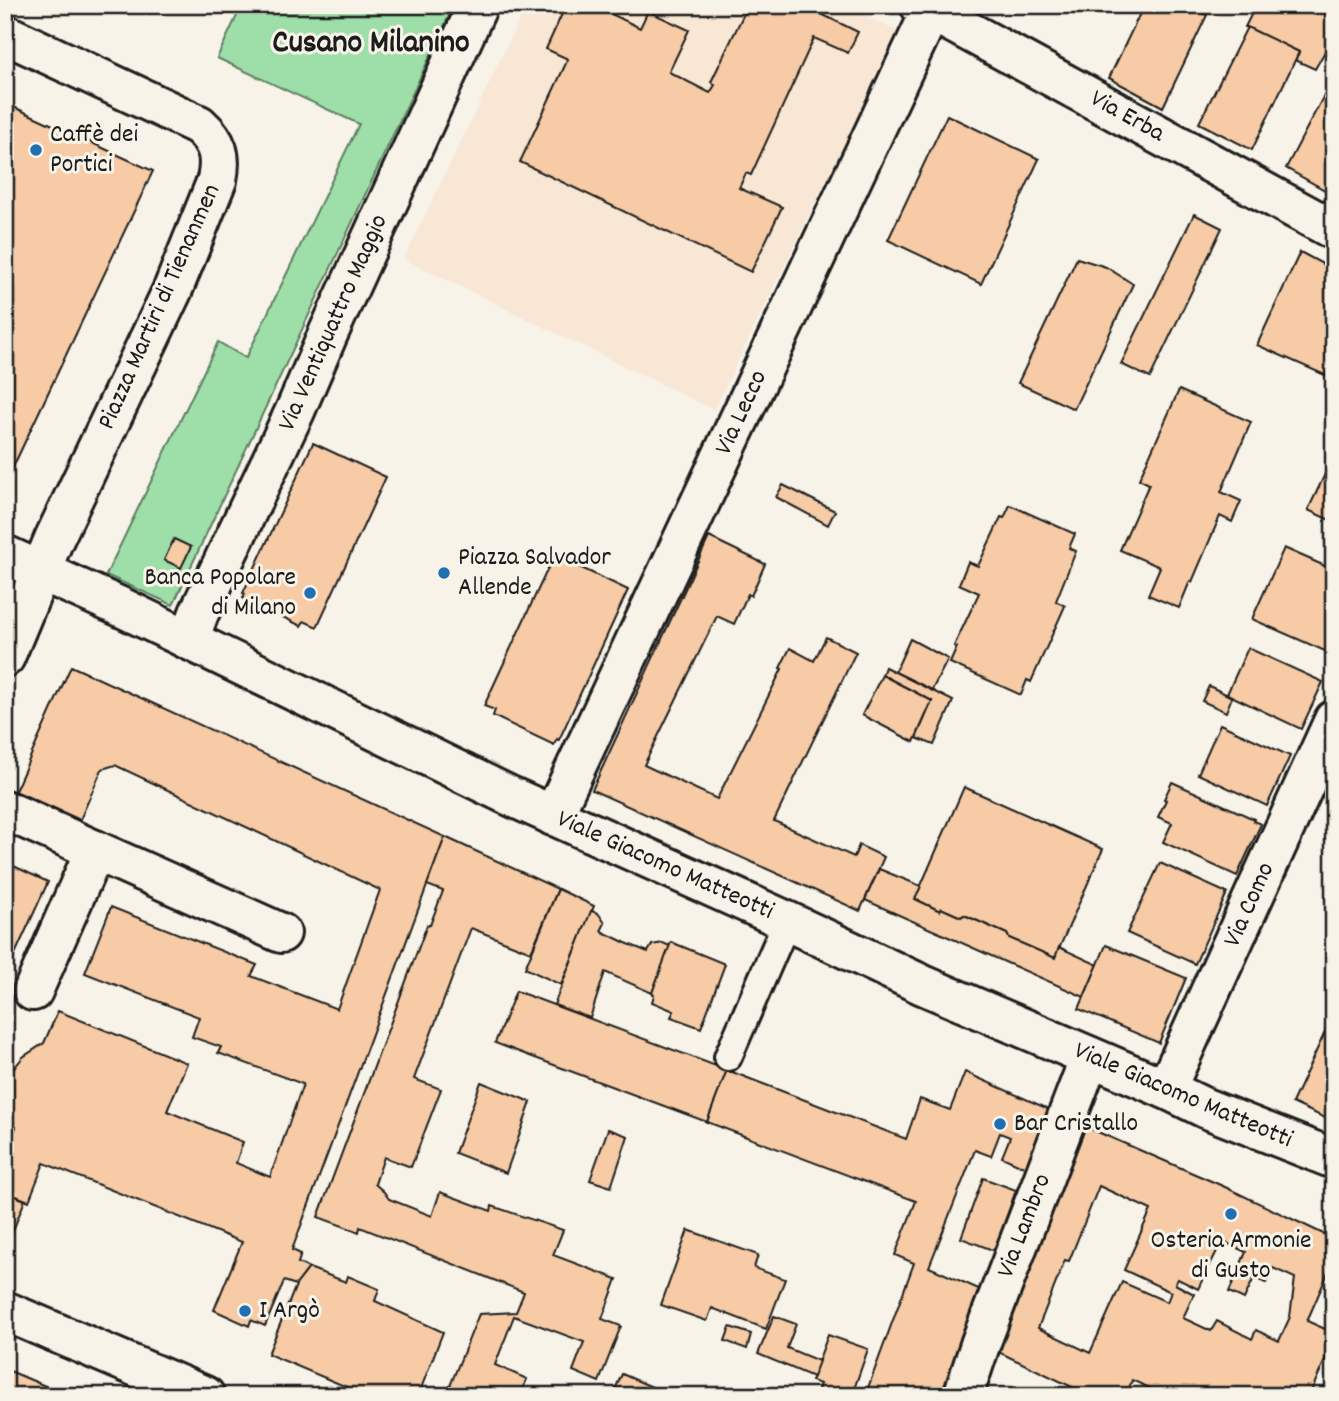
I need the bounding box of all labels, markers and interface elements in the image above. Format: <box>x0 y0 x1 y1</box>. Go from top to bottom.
district label: Cusano Milanino <box>272 21 470 68</box>
street label: Via Erba <box>1083 81 1172 153</box>
place label: Caffè dei Portici <box>50 117 138 184</box>
marker: Caffè dei Portici <box>28 142 44 158</box>
street label: Piazza Martiri di Tienanmen <box>89 178 231 436</box>
street label: Via Ventiquattro Maggio <box>270 209 398 437</box>
street label: Via Lecco <box>706 364 778 462</box>
place label: Piazza Salvador Allende <box>458 540 611 607</box>
place label: Banca Popolare di Milano <box>144 560 296 627</box>
marker: Piazza Salvador Allende <box>436 565 452 581</box>
marker: Banca Popolare di Milano <box>302 585 318 601</box>
street label: Viale Giacomo Matteotti <box>551 801 780 931</box>
street label: Via Como <box>1215 857 1285 953</box>
street label: Viale Giacomo Matteotti <box>1068 1033 1298 1159</box>
place label: Bar Cristallo <box>1014 1106 1138 1143</box>
marker: Bar Cristallo <box>992 1116 1008 1132</box>
street label: Via Lambro <box>988 1169 1062 1283</box>
marker: Osteria Armonie di Gusto <box>1223 1206 1239 1222</box>
place label: Osteria Armonie di Gusto <box>1151 1223 1311 1290</box>
place label: I Argò <box>259 1293 320 1330</box>
marker: I Argò <box>237 1303 253 1319</box>

